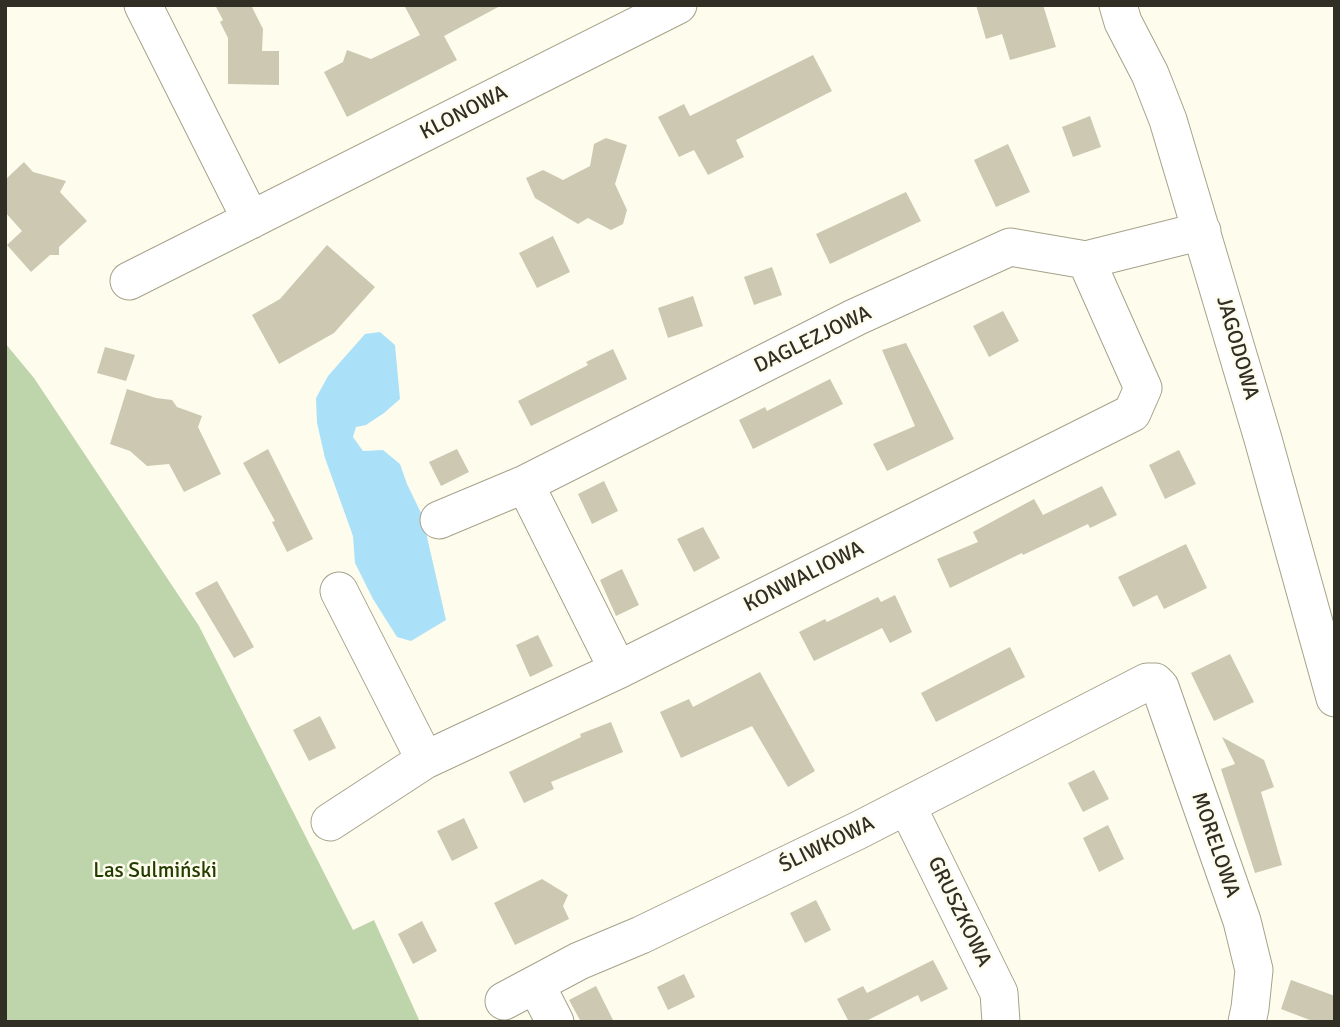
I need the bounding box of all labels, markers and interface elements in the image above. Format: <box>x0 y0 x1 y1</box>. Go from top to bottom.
street label: KLONOWA <box>416 80 512 146</box>
street label: JAGODOWA <box>1210 293 1264 403</box>
street label: DAGLEZJOWA <box>750 301 876 379</box>
street label: KONWALIOWA <box>740 536 868 618</box>
street label: MORELOWA <box>1185 789 1245 901</box>
street label: ŚLIWKOWA <box>775 811 879 879</box>
street label: GRUSZKOWA <box>922 853 996 971</box>
park label: Las Sulmiński <box>93 858 217 884</box>

